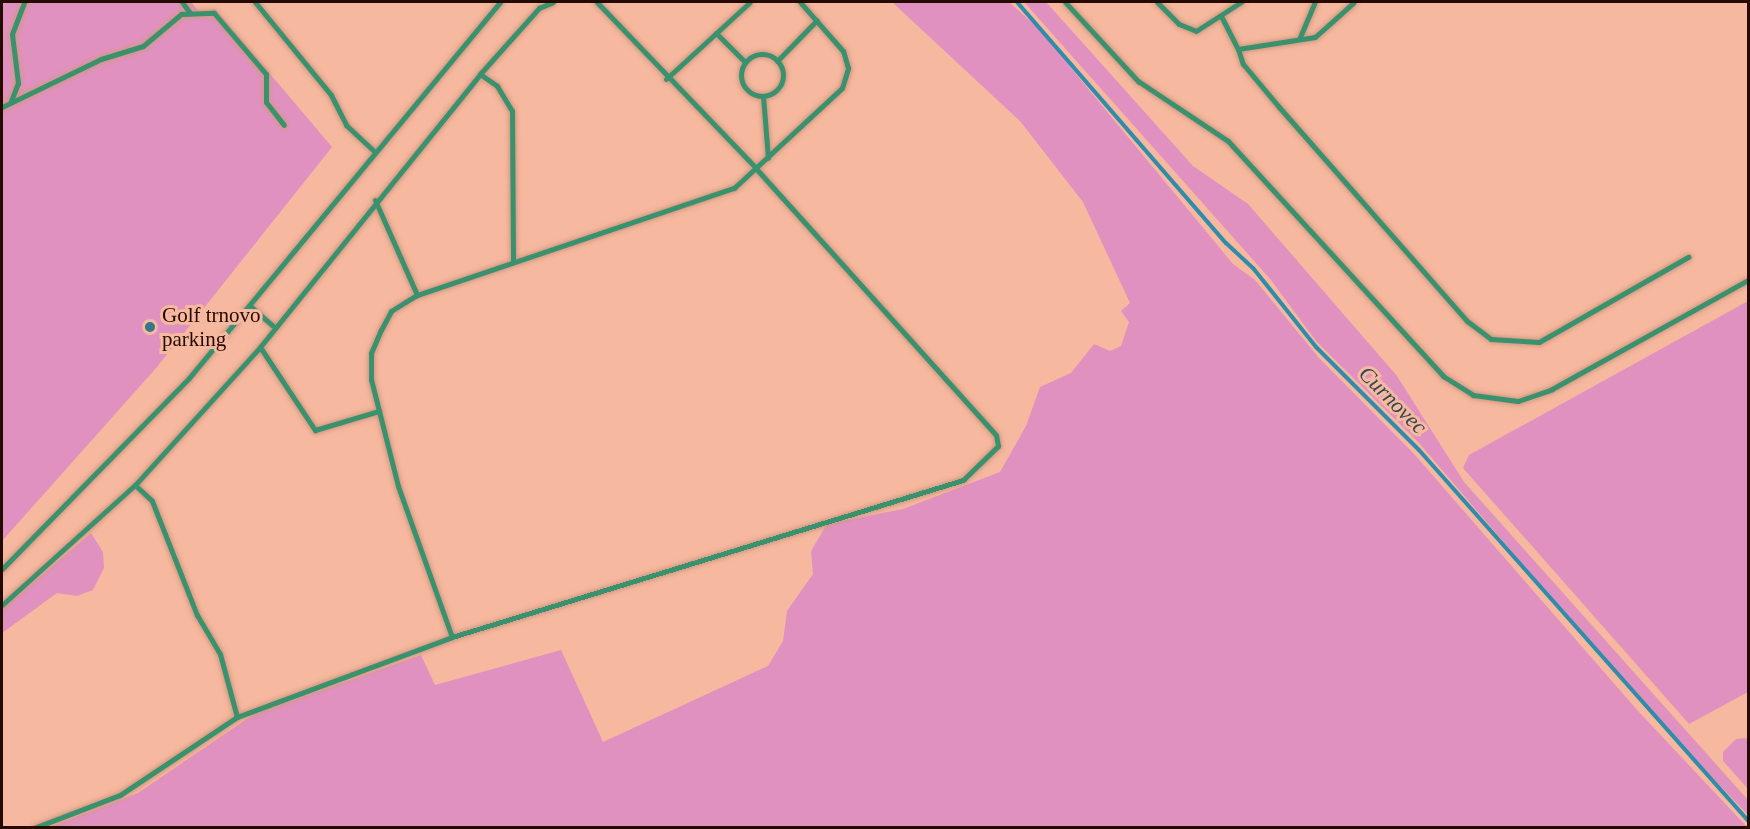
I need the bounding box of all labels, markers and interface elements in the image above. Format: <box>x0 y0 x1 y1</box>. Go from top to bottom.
place label: Golf trnovo parking <box>162 302 261 352</box>
marker: Golf trnovo parking <box>143 320 157 334</box>
water label: Curnovec <box>1353 360 1433 440</box>

